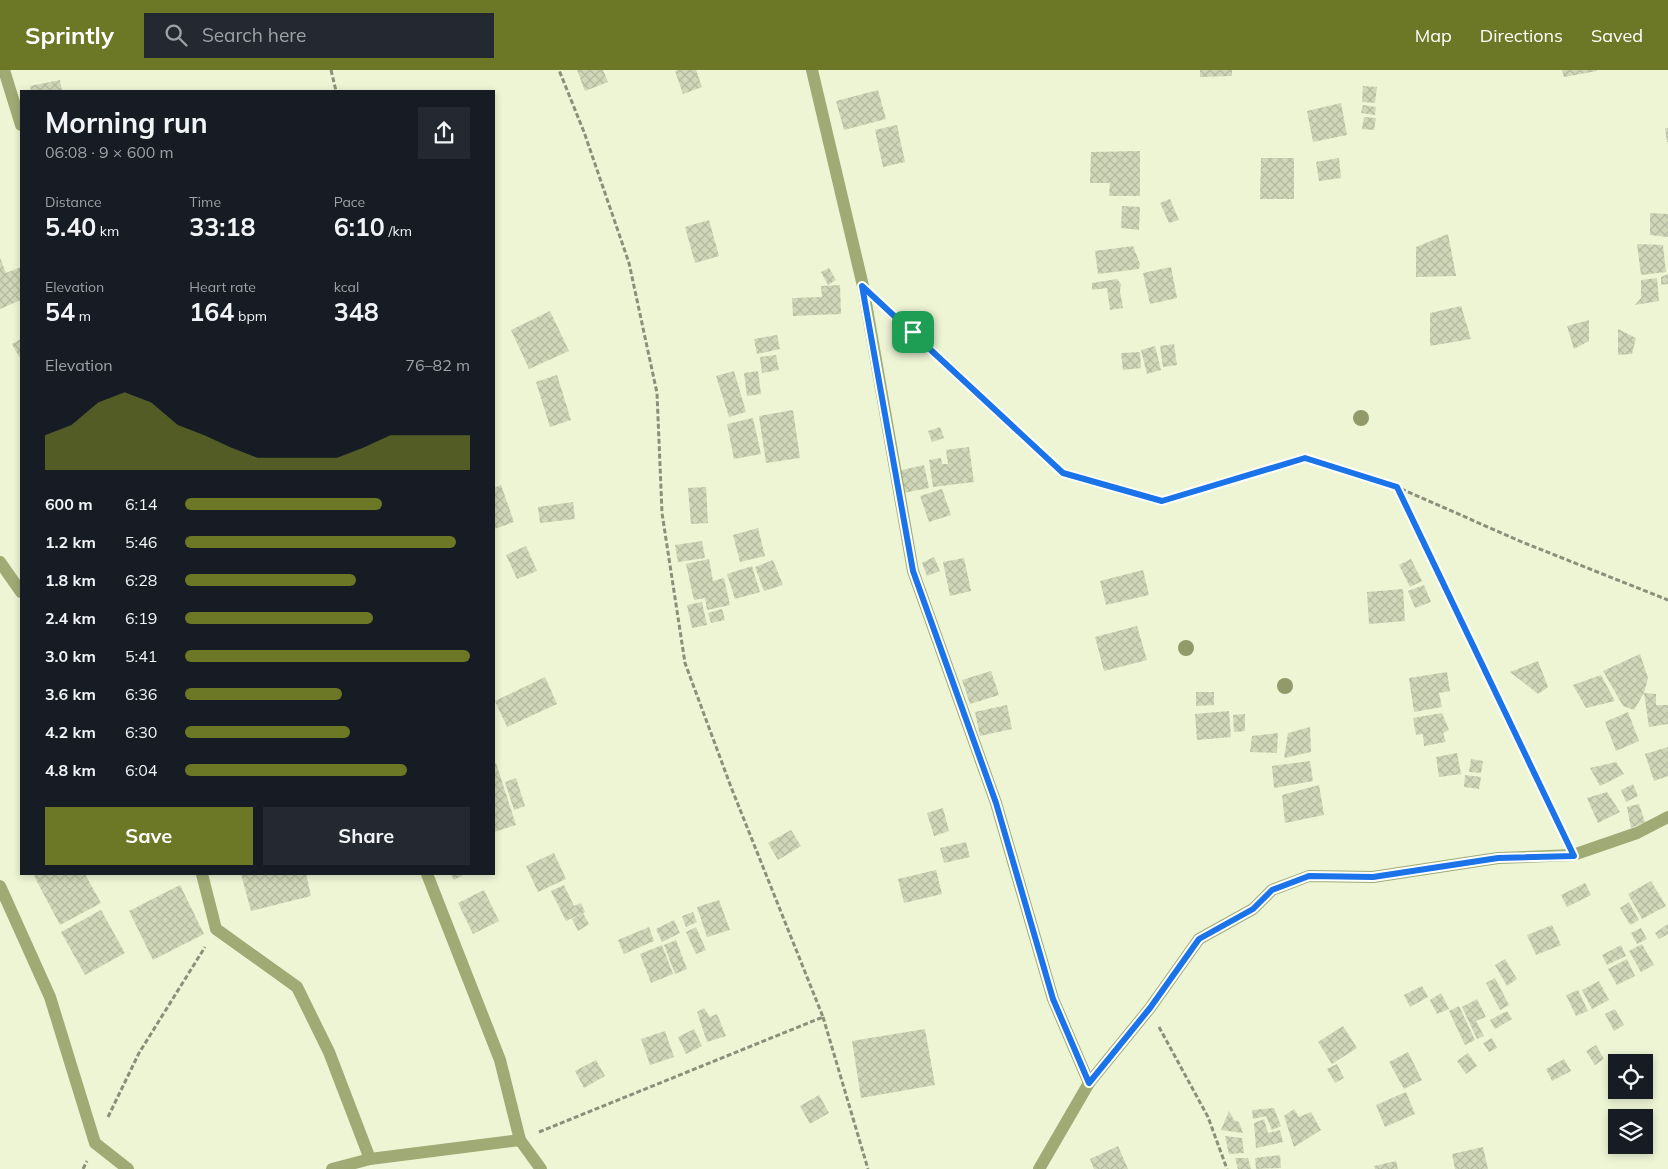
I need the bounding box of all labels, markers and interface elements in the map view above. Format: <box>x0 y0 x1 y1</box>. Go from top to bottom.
search box <box>144 13 494 58</box>
text: Sprintly <box>25 20 114 50</box>
icon: search <box>162 21 190 49</box>
text: Search here <box>202 23 306 47</box>
text: Map <box>1415 24 1452 47</box>
text: Directions <box>1480 24 1563 47</box>
text: Saved <box>1591 24 1643 47</box>
text: Morning run <box>45 105 208 140</box>
button: share <box>418 107 470 159</box>
text: 06:08 · 9 × 600 m <box>45 142 174 162</box>
text: Distance <box>45 193 102 211</box>
text: Time <box>189 193 221 211</box>
text: Pace <box>334 193 365 211</box>
text: 5.40 <box>45 211 96 242</box>
text: 33:18 <box>189 211 256 242</box>
text: 6:10 <box>334 211 385 242</box>
text: km <box>96 222 119 240</box>
text: /km <box>385 222 412 240</box>
text: Elevation <box>45 278 104 296</box>
text: Heart rate <box>189 278 256 296</box>
text: kcal <box>334 278 359 296</box>
text: 54 <box>45 296 75 327</box>
text: 164 <box>189 296 234 327</box>
text: 348 <box>334 296 379 327</box>
text: m <box>75 307 91 325</box>
text: bpm <box>234 307 267 325</box>
pin <box>892 311 934 353</box>
icon: arrive <box>899 318 927 346</box>
text: Elevation <box>45 355 113 375</box>
text: 76–82 m <box>405 355 470 375</box>
text: 600 m <box>45 494 93 514</box>
text: 6:14 <box>125 494 157 514</box>
text: 1.2 km <box>45 532 96 552</box>
text: 5:46 <box>125 532 157 552</box>
text: 1.8 km <box>45 570 96 590</box>
text: 6:28 <box>125 570 157 590</box>
text: 2.4 km <box>45 608 96 628</box>
text: 6:19 <box>125 608 157 628</box>
text: 3.0 km <box>45 646 96 666</box>
text: 5:41 <box>125 646 157 666</box>
text: 3.6 km <box>45 684 96 704</box>
text: 6:36 <box>125 684 157 704</box>
text: 4.2 km <box>45 722 96 742</box>
text: 6:30 <box>125 722 157 742</box>
text: 4.8 km <box>45 760 96 780</box>
text: 6:04 <box>125 760 157 780</box>
button: Save <box>45 807 253 865</box>
button: Share <box>263 807 470 865</box>
map controls <box>1608 1054 1653 1154</box>
button: locate <box>1608 1054 1653 1099</box>
button: layers <box>1608 1109 1653 1154</box>

